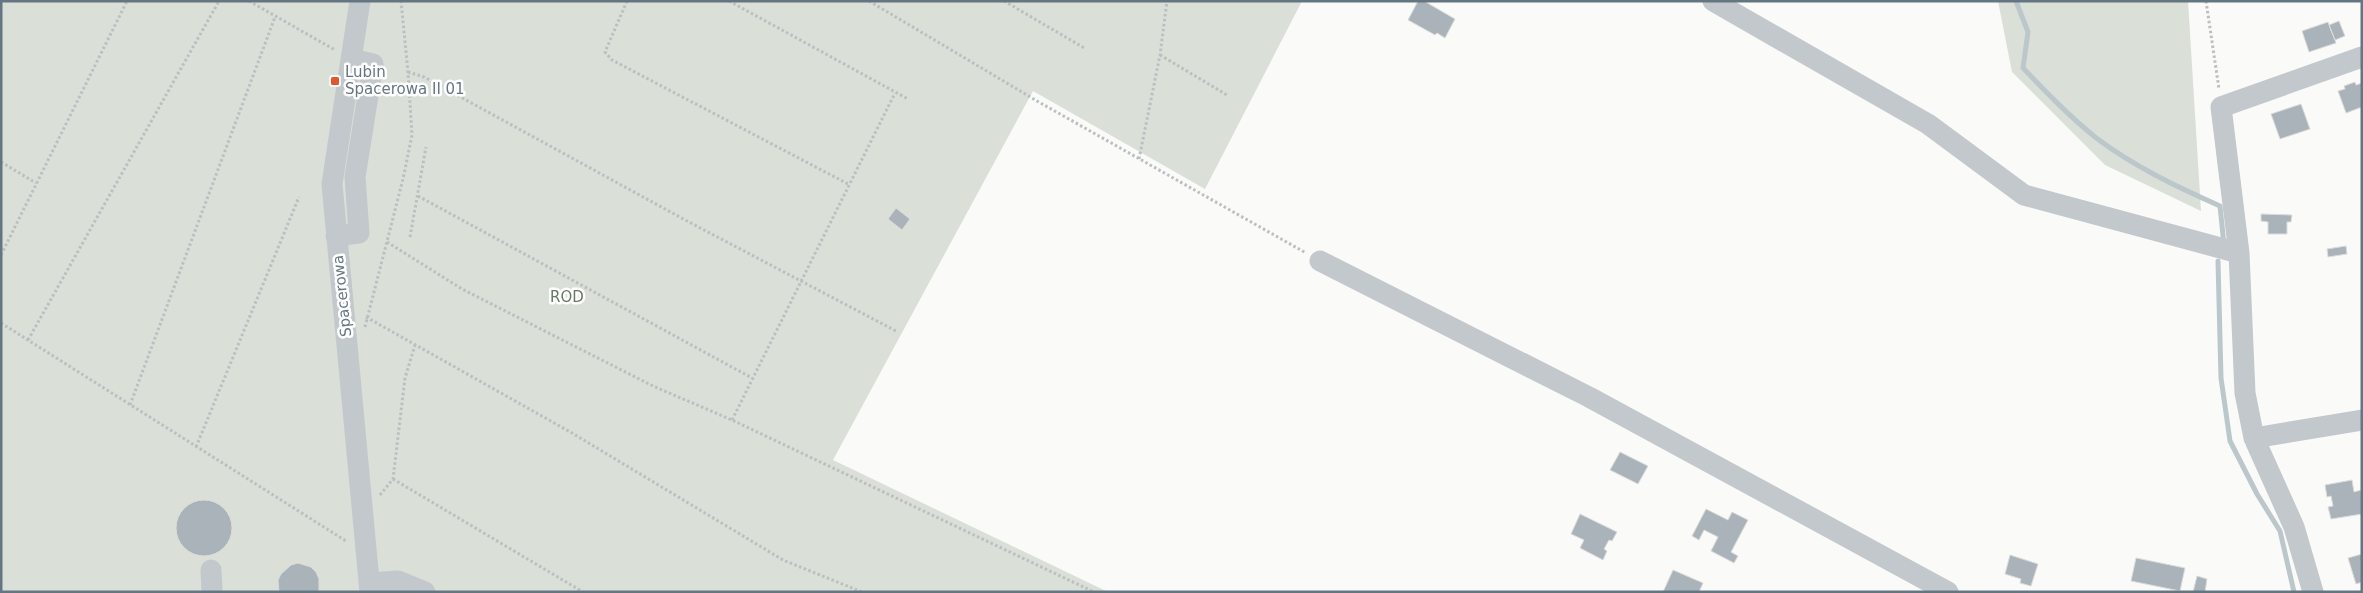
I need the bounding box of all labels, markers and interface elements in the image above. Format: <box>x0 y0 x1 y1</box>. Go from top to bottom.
place label: Lubin Spacerowa II 01 <box>345 63 465 98</box>
marker: Lubin Spacerowa II 01 <box>329 75 341 87</box>
street label: Spacerowa <box>329 254 355 338</box>
park label: ROD <box>550 288 584 306</box>

